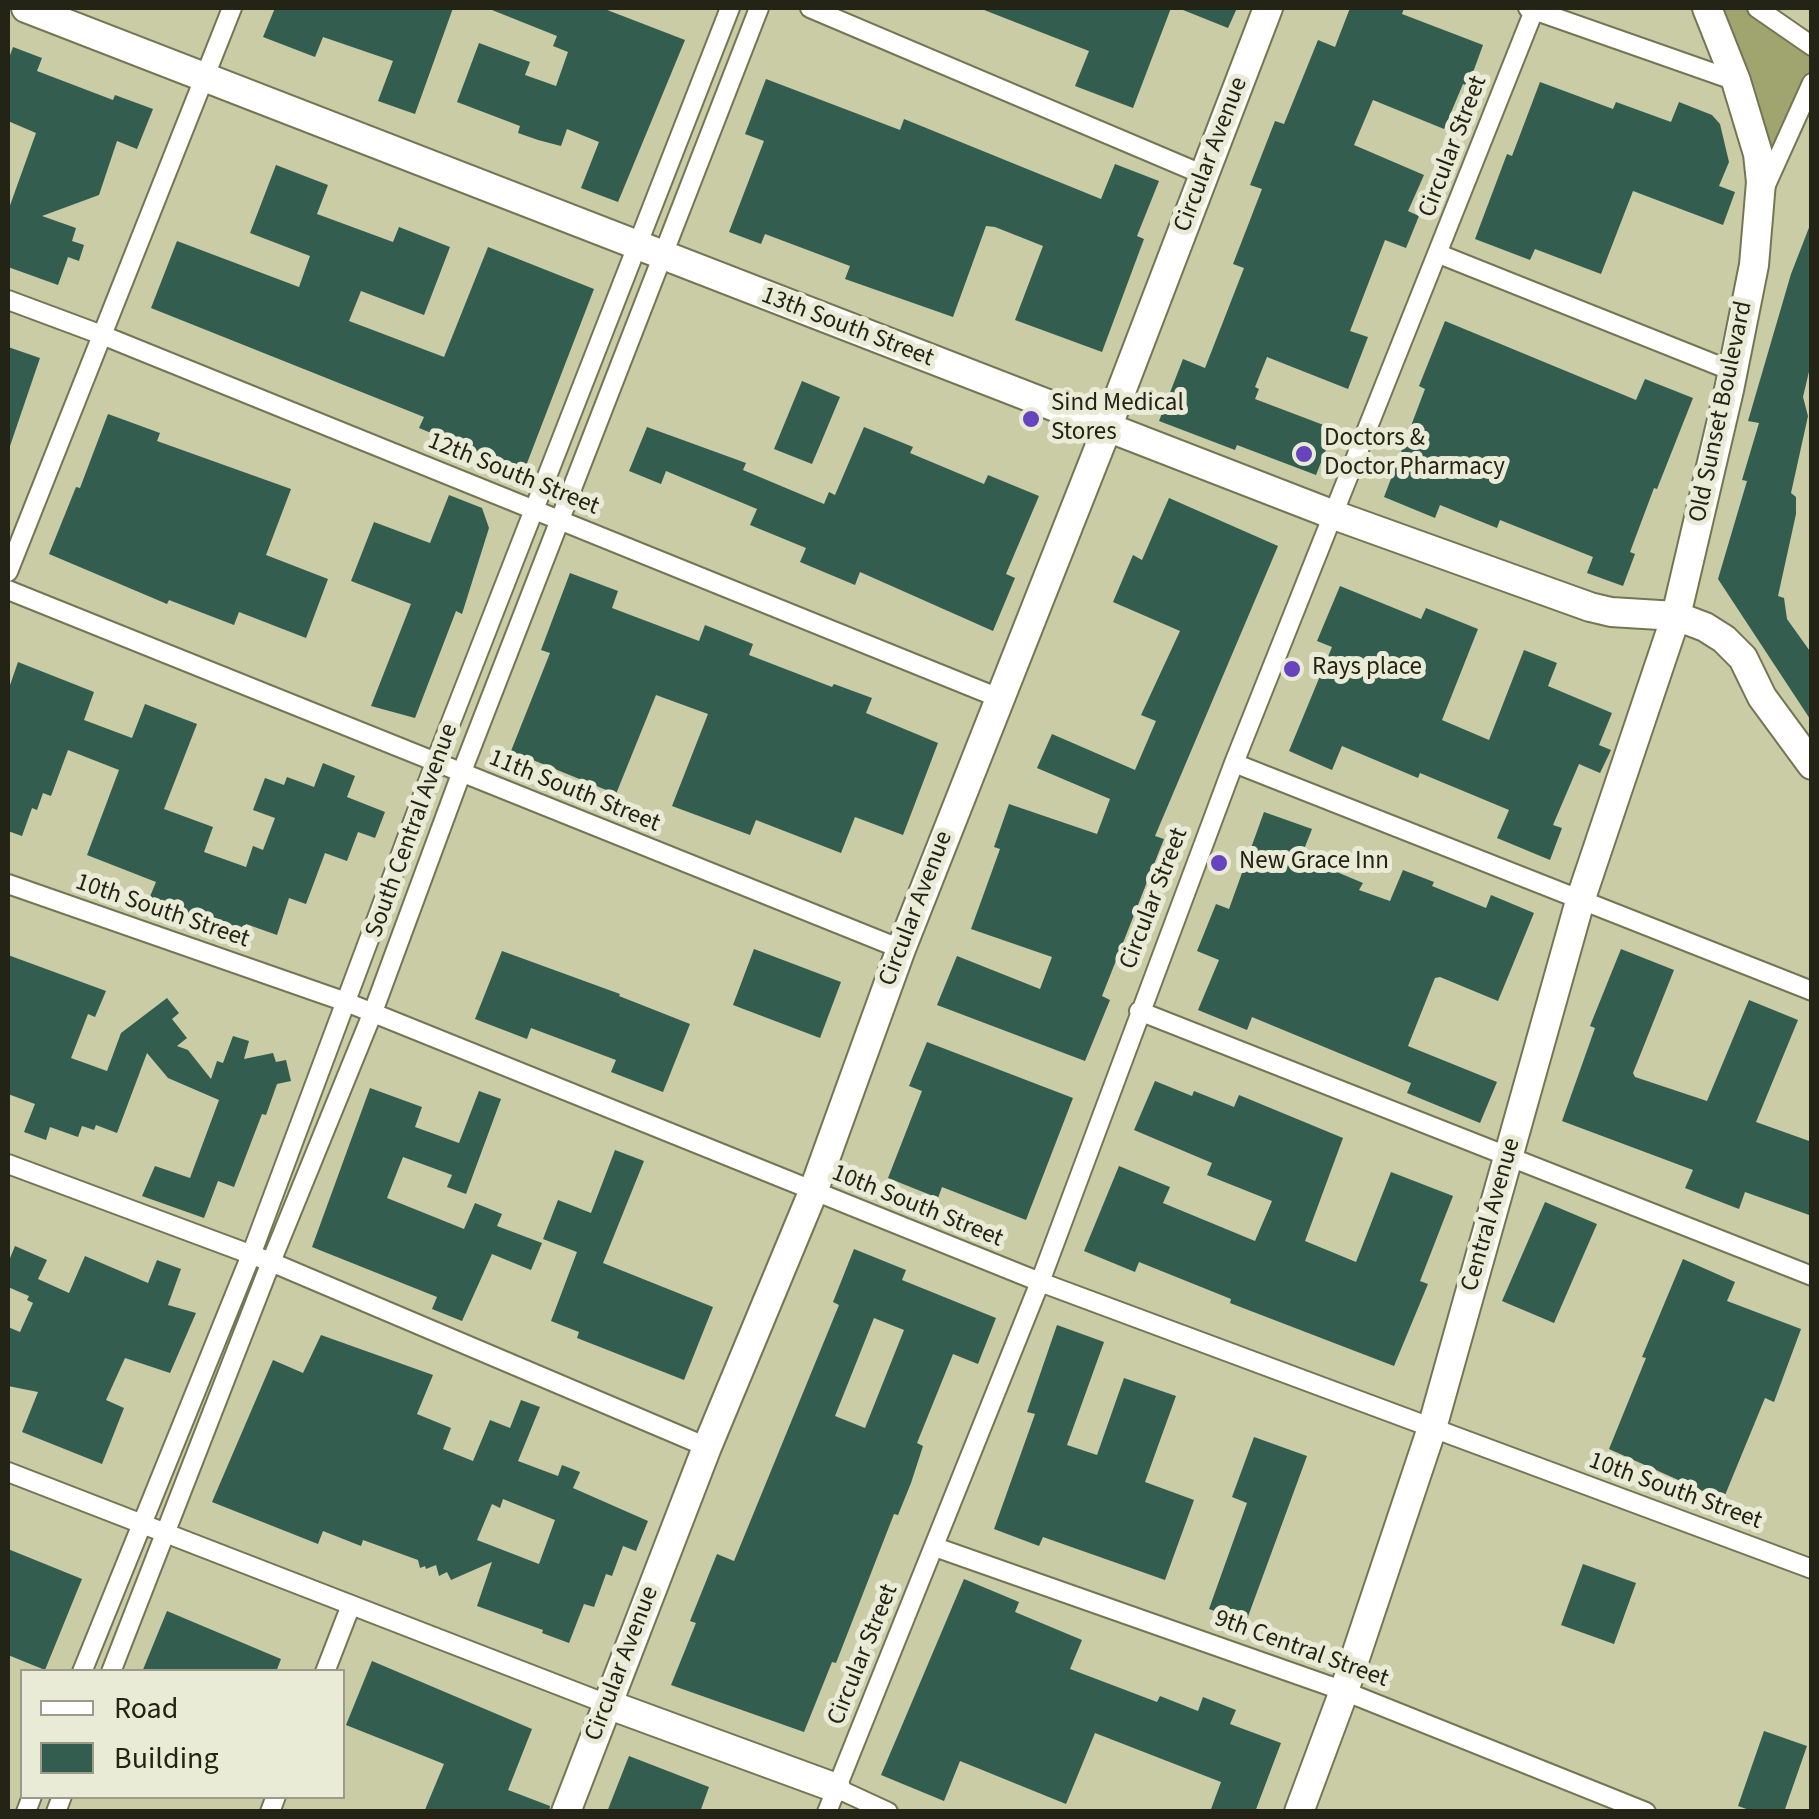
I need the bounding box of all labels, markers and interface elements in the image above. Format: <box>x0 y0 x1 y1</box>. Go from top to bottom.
street label: Circular Street <box>1413 72 1495 222</box>
street label: Circular Avenue <box>1169 73 1255 237</box>
street label: 13th South Street <box>757 281 937 375</box>
street label: Old Sunset Boulevard <box>1684 299 1760 525</box>
place label: Sind Medical Stores <box>1051 390 1184 449</box>
marker: Sind Medical Stores <box>1020 408 1042 430</box>
place label: Doctors & Doctor Pharmacy <box>1324 425 1505 484</box>
street label: 12th South Street <box>423 427 603 523</box>
marker: Doctors & Doctor Pharmacy <box>1293 443 1315 465</box>
place label: Rays place <box>1312 654 1422 684</box>
marker: Rays place <box>1281 658 1303 680</box>
street label: South Central Avenue <box>360 720 466 942</box>
street label: 11th South Street <box>484 744 664 840</box>
street label: Circular Street <box>1114 824 1196 974</box>
street label: Circular Avenue <box>874 827 960 991</box>
place label: New Grace Inn <box>1239 848 1389 878</box>
marker: New Grace Inn <box>1208 852 1230 874</box>
street label: 10th South Street <box>71 868 253 956</box>
street label: Central Avenue <box>1456 1135 1528 1295</box>
street label: 10th South Street <box>827 1159 1007 1255</box>
street label: 10th South Street <box>1584 1447 1766 1537</box>
street label: Circular Street <box>822 1580 906 1730</box>
street label: Circular Avenue <box>580 1582 666 1746</box>
street label: 9th Central Street <box>1210 1605 1392 1695</box>
legend <box>20 1669 345 1799</box>
text: Road <box>114 1687 178 1730</box>
text: Building <box>114 1737 219 1780</box>

